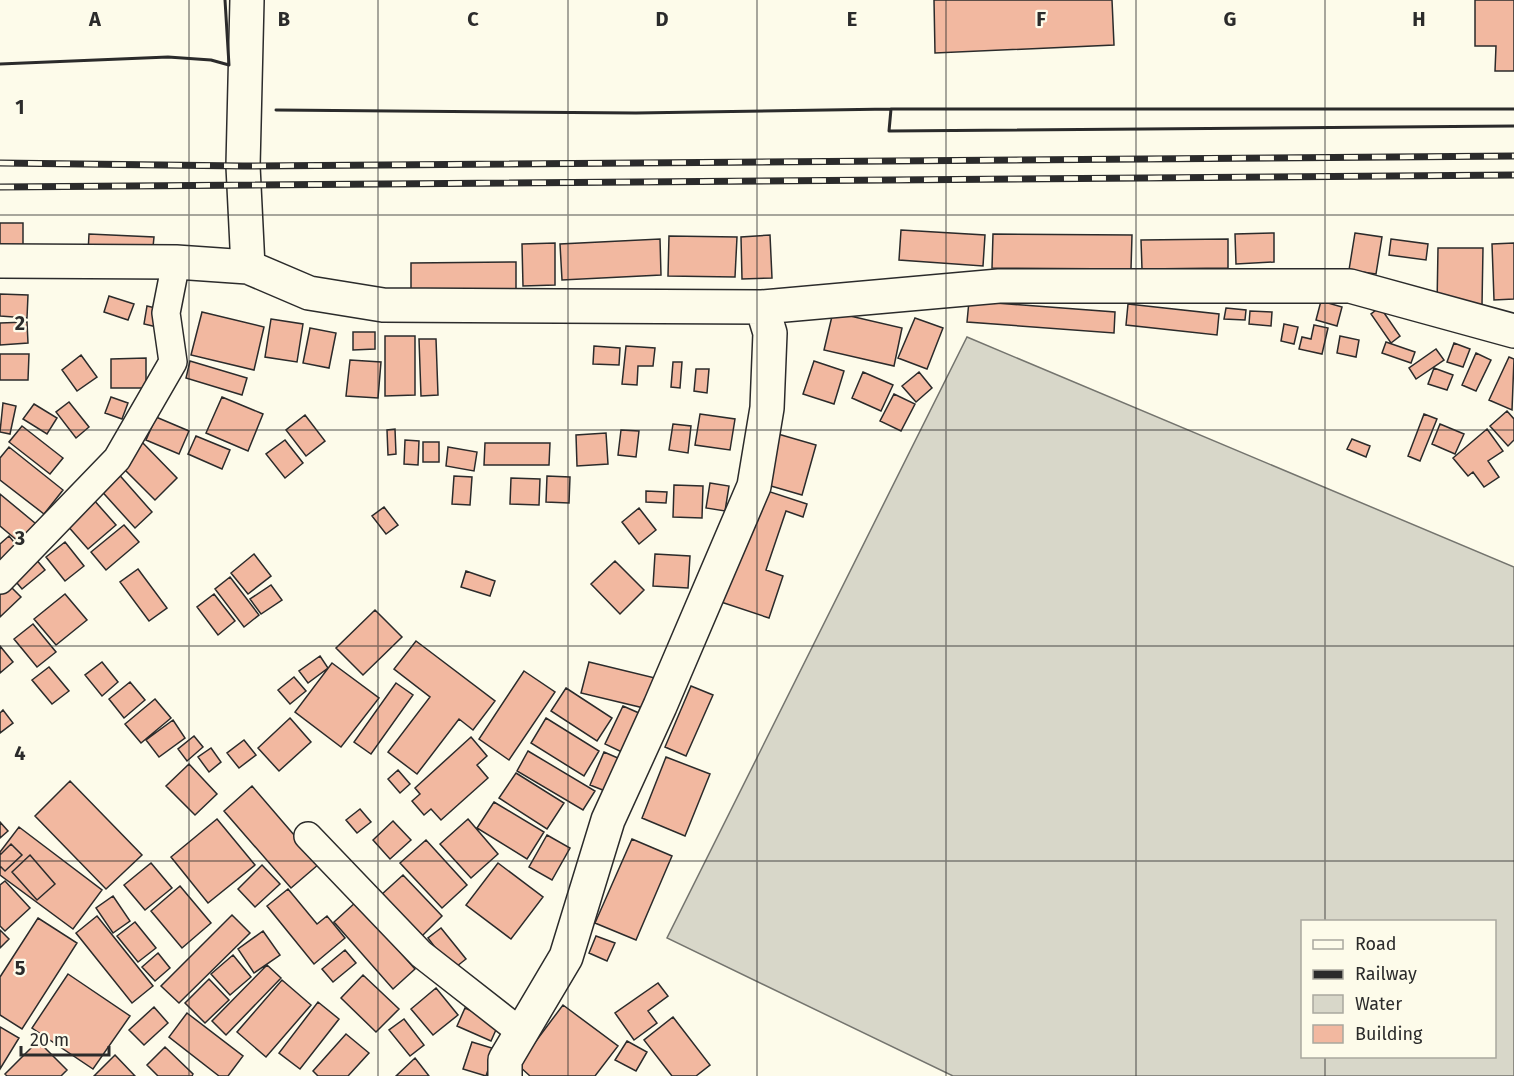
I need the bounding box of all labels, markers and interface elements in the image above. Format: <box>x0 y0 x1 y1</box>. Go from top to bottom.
text: A <box>88 7 102 31</box>
text: B <box>278 7 290 31</box>
text: C <box>467 7 479 31</box>
text: D <box>655 7 669 31</box>
text: E <box>847 7 857 31</box>
text: F <box>1036 7 1046 31</box>
text: G <box>1224 7 1236 31</box>
text: H <box>1412 7 1426 31</box>
text: 1 <box>15 95 25 119</box>
text: 2 <box>15 311 25 335</box>
text: 3 <box>14 526 25 550</box>
text: 4 <box>14 741 26 765</box>
legend <box>1301 920 1496 1058</box>
text: Road <box>1355 933 1397 955</box>
text: 5 <box>15 956 26 980</box>
text: Railway <box>1355 963 1417 985</box>
text: Water <box>1355 993 1402 1015</box>
scale bar <box>21 1019 110 1057</box>
text: Building <box>1355 1023 1423 1045</box>
text: 20 m <box>30 1029 69 1051</box>

